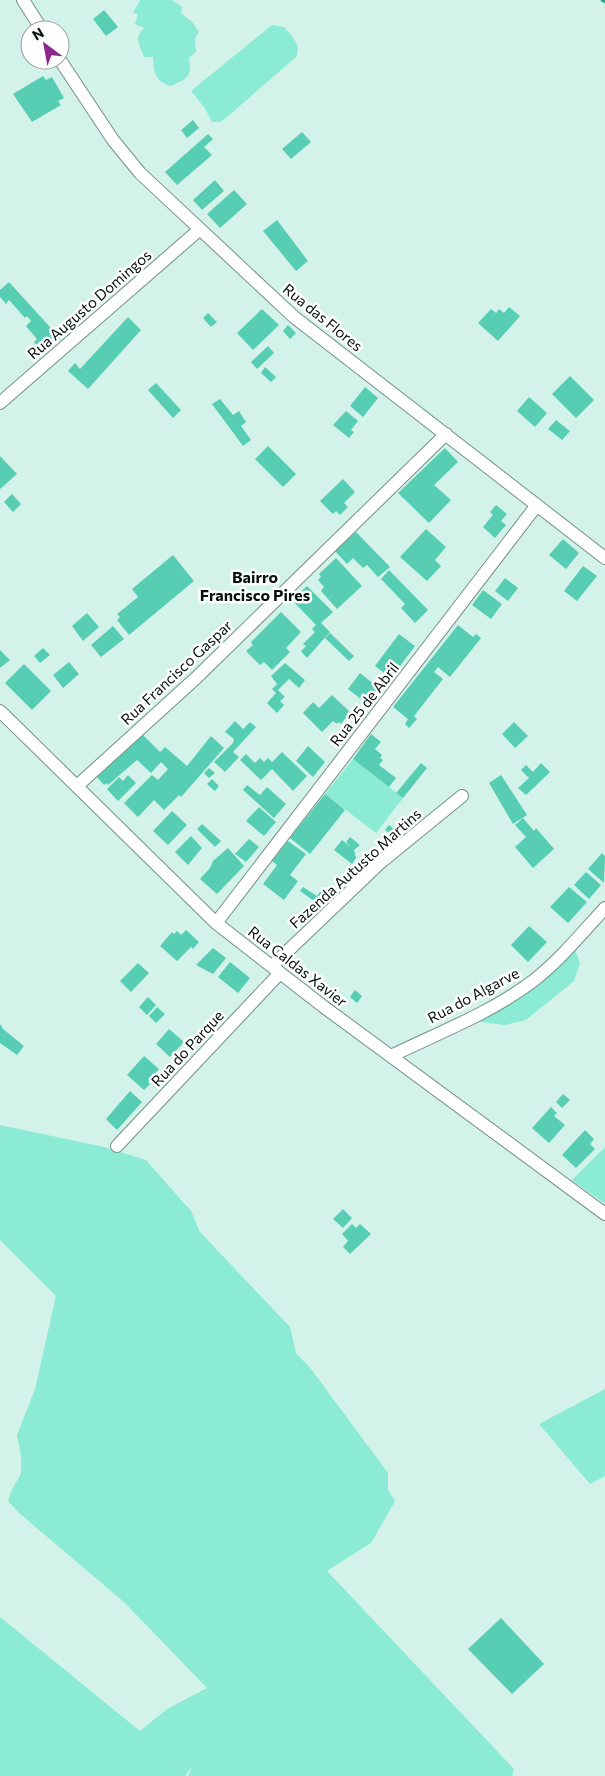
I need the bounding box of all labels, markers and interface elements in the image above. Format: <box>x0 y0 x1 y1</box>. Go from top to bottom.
north arrow <box>20 20 70 70</box>
text: N <box>29 24 47 44</box>
street label: Rua Augusto Domingos <box>23 245 155 363</box>
street label: Rua das Flores <box>280 279 367 355</box>
district label: Bairro Francisco Pires <box>200 567 310 604</box>
street label: Rua Francisco Gaspar <box>117 616 235 728</box>
street label: Rua 25 de Abril <box>326 659 402 749</box>
street label: Fazenda Autusto Martins <box>286 804 425 932</box>
street label: Rua Caldas Xavier <box>245 922 351 1010</box>
street label: Rua do Algarve <box>424 963 522 1027</box>
street label: Rua do Parque <box>147 1006 227 1090</box>

